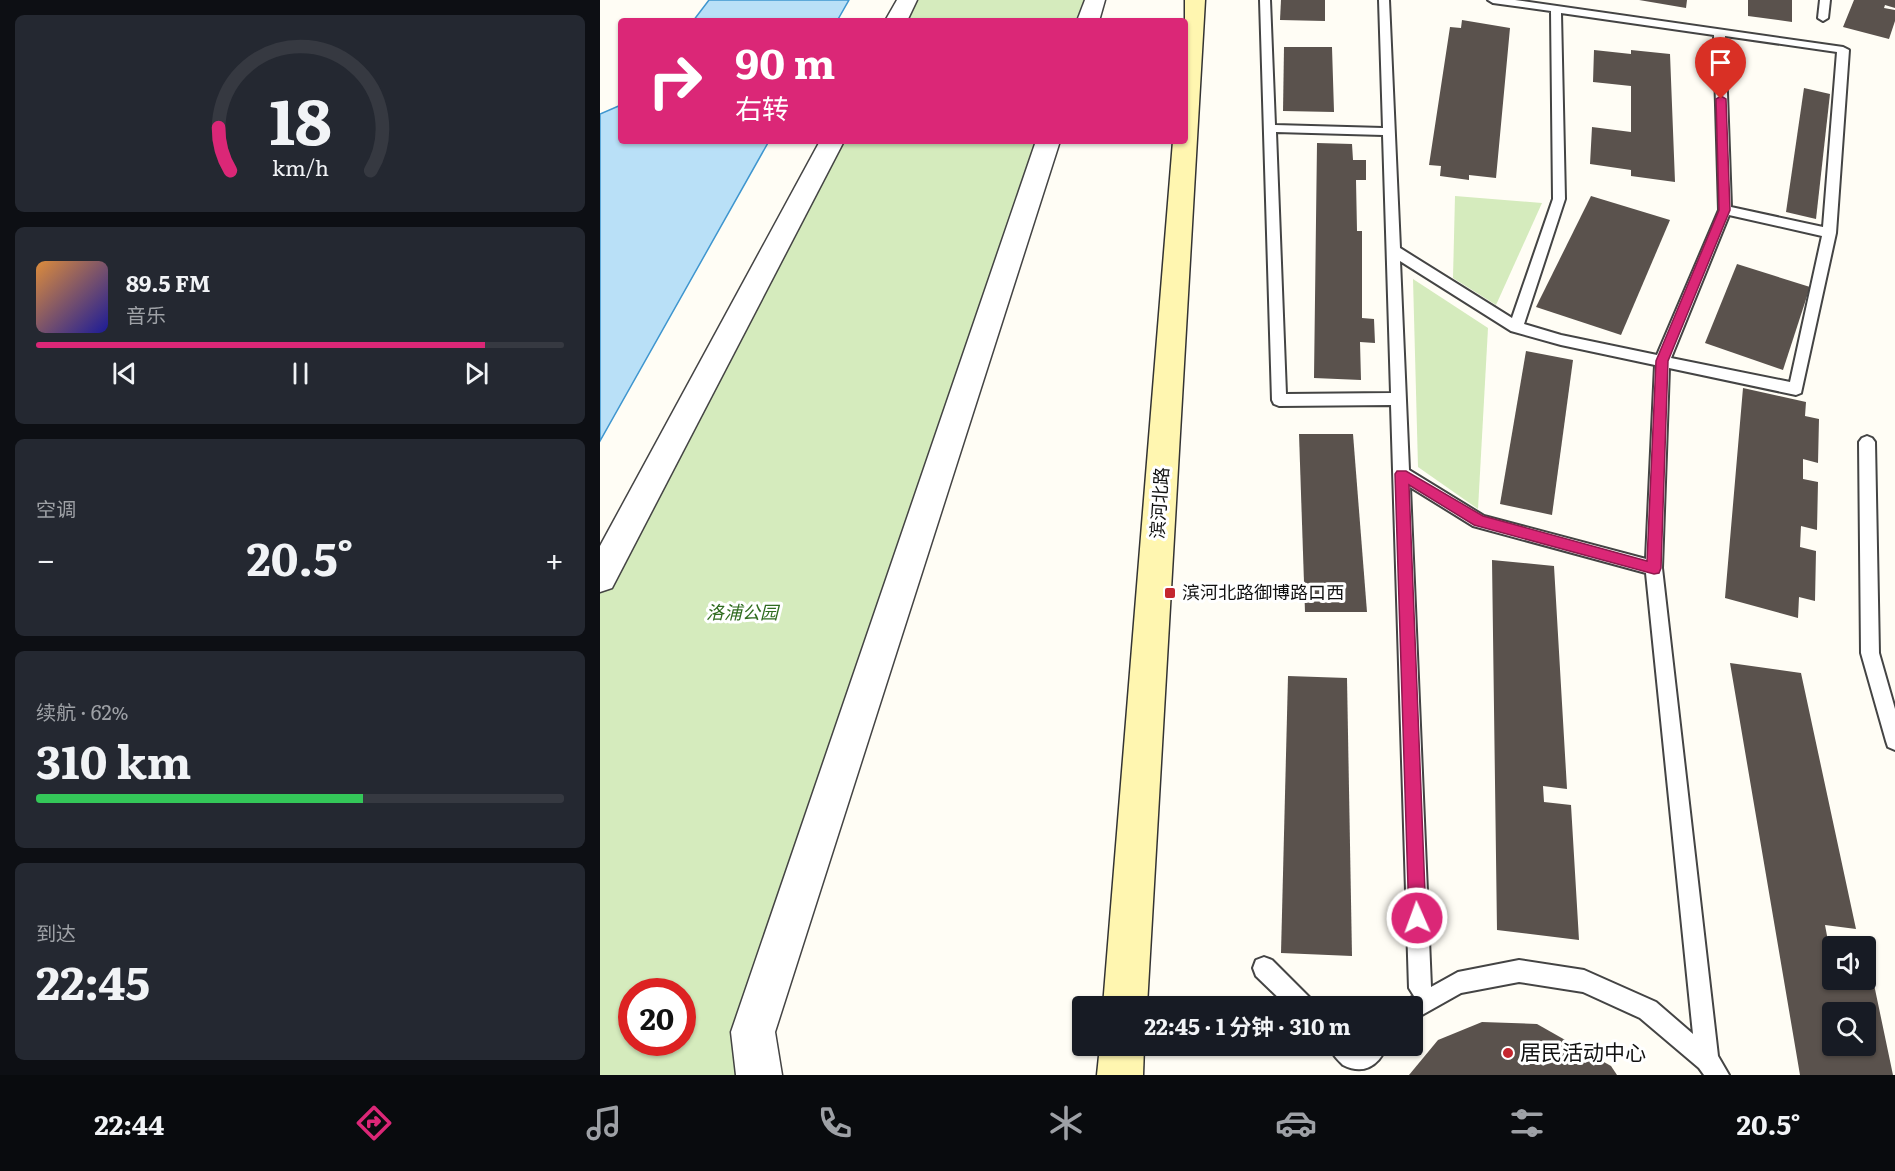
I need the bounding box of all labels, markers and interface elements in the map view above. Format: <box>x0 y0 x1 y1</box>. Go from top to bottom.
text: 90 m <box>735 30 835 92</box>
pin <box>1695 37 1746 99</box>
icon: right <box>636 42 714 120</box>
icon: arrive <box>1704 46 1737 79</box>
text: 18 <box>269 72 331 164</box>
text: 右转 <box>735 87 789 127</box>
text: km/h <box>271 151 329 183</box>
text: 89.5 FM <box>126 266 211 299</box>
text: 音乐 <box>126 299 166 329</box>
icon: previous <box>108 357 141 390</box>
icon: pause <box>284 357 317 390</box>
icon: next <box>460 357 493 390</box>
street label: 滨河北路 <box>1143 466 1174 540</box>
text: 空调 <box>36 493 76 523</box>
text: 20.5° <box>246 523 354 590</box>
text: − <box>36 533 55 582</box>
text: + <box>545 533 564 582</box>
place label: 滨河北路御博路口西 <box>1182 578 1344 605</box>
marker: 滨河北路御博路口西 <box>1163 586 1177 600</box>
park label: 洛浦公园 <box>706 598 781 625</box>
text: 续航 · 62% <box>36 696 129 726</box>
text: 310 km <box>36 726 191 793</box>
position arrow <box>1385 886 1449 950</box>
text: 到达 <box>36 917 76 947</box>
map controls <box>1822 936 1876 1056</box>
button: sound <box>1822 936 1876 990</box>
text: 22:45 <box>36 947 150 1014</box>
speed limit sign: 20 <box>618 978 696 1056</box>
button: search <box>1822 1002 1876 1056</box>
text: 22:45 · 1 分钟 · 310 m <box>1144 1009 1351 1042</box>
place label: 居民活动中心 <box>1520 1035 1646 1066</box>
marker: 居民活动中心 <box>1501 1046 1515 1060</box>
icon: directions <box>353 1102 395 1144</box>
icon: music <box>583 1102 625 1144</box>
icon: phone <box>814 1102 856 1144</box>
icon: climate <box>1045 1102 1087 1144</box>
icon: car <box>1275 1102 1317 1144</box>
icon: filters <box>1506 1102 1548 1144</box>
text: 22:44 <box>94 1103 164 1143</box>
text: 20.5° <box>1736 1103 1801 1143</box>

